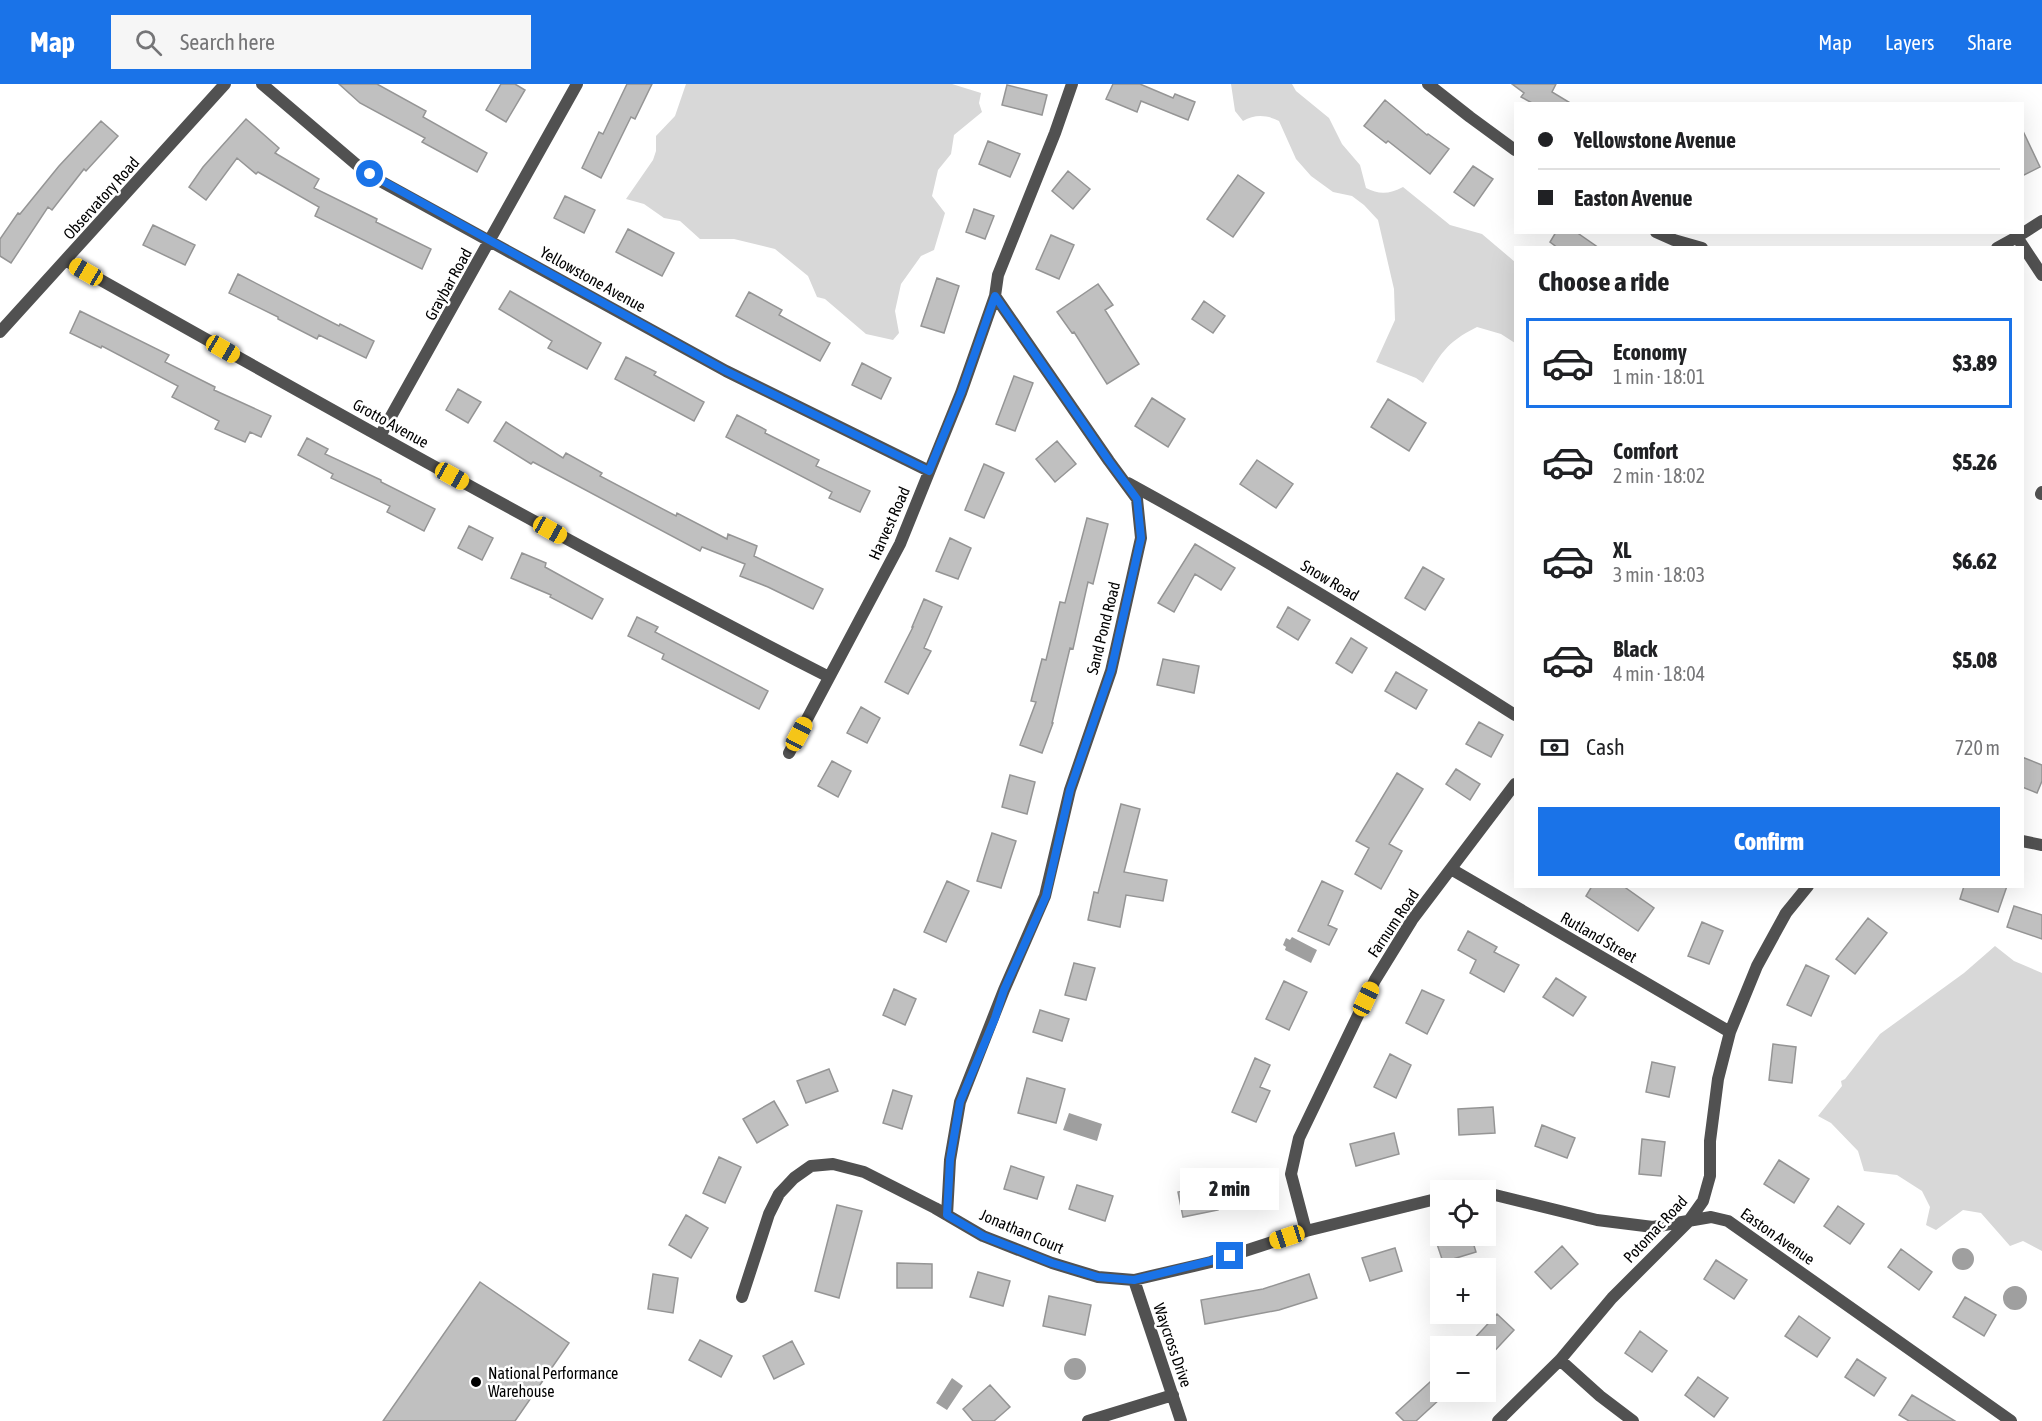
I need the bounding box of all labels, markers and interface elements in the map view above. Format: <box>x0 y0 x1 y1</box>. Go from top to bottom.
search box <box>111 15 531 69</box>
text: Map <box>30 26 75 58</box>
icon: search <box>132 26 165 59</box>
text: Search here <box>180 29 275 55</box>
text: Map <box>1818 30 1852 54</box>
text: Layers <box>1885 30 1935 54</box>
text: Share <box>1968 30 2012 54</box>
text: Yellowstone Avenue <box>1574 127 1736 153</box>
street label: Observatory Road <box>59 153 143 244</box>
route start <box>356 160 383 187</box>
text: Easton Avenue <box>1574 185 1692 211</box>
street label: Yellowstone Avenue <box>537 243 649 315</box>
street label: Graybar Road <box>421 245 476 324</box>
car <box>66 255 106 289</box>
text: Choose a ride <box>1538 266 1670 297</box>
car <box>203 332 243 366</box>
icon: car <box>1541 336 1595 390</box>
text: Economy <box>1613 339 1687 365</box>
text: $3.89 <box>1953 350 1997 376</box>
text: 1 min · 18:01 <box>1613 365 1705 388</box>
street label: Grotto Avenue <box>350 395 432 451</box>
icon: car <box>1541 435 1595 489</box>
text: Comfort <box>1613 438 1678 464</box>
text: $5.26 <box>1953 449 1997 475</box>
car <box>432 459 472 493</box>
text: 2 min · 18:02 <box>1613 464 1705 487</box>
street label: Harvest Road <box>865 484 913 562</box>
car <box>530 513 570 547</box>
icon: car <box>1541 534 1595 588</box>
text: XL <box>1613 537 1631 563</box>
text: $6.62 <box>1953 548 1997 574</box>
street label: Snow Road <box>1298 556 1362 604</box>
text: 3 min · 18:03 <box>1613 563 1705 586</box>
street label: Sand Pond Road <box>1083 580 1123 676</box>
icon: car <box>1541 633 1595 687</box>
text: Black <box>1613 636 1657 662</box>
text: $5.08 <box>1953 647 1997 673</box>
text: 4 min · 18:04 <box>1613 662 1705 685</box>
car <box>783 714 815 754</box>
icon: cash <box>1538 731 1571 764</box>
text: Cash <box>1586 734 1625 760</box>
text: 720 m <box>1955 736 2000 759</box>
button: Confirm <box>1538 807 2000 876</box>
street label: Farnum Road <box>1364 886 1422 960</box>
street label: Rutland Street <box>1558 908 1640 966</box>
car <box>1350 979 1382 1019</box>
callout: 2 min <box>1180 1169 1280 1211</box>
text: 2 min <box>1209 1177 1250 1200</box>
map controls <box>1430 1180 1496 1402</box>
button: locate <box>1430 1180 1496 1246</box>
street label: Potomac Road <box>1620 1192 1690 1266</box>
street label: Easton Avenue <box>1738 1204 1818 1268</box>
street label: Jonathan Court <box>977 1205 1067 1257</box>
car <box>1267 1223 1307 1251</box>
route end <box>1216 1242 1243 1269</box>
button: + <box>1430 1258 1496 1324</box>
street label: Waycross Drive <box>1149 1301 1196 1390</box>
button: − <box>1430 1336 1496 1402</box>
place label: National Performance Warehouse <box>488 1364 618 1400</box>
marker: National Performance Warehouse <box>469 1375 483 1389</box>

